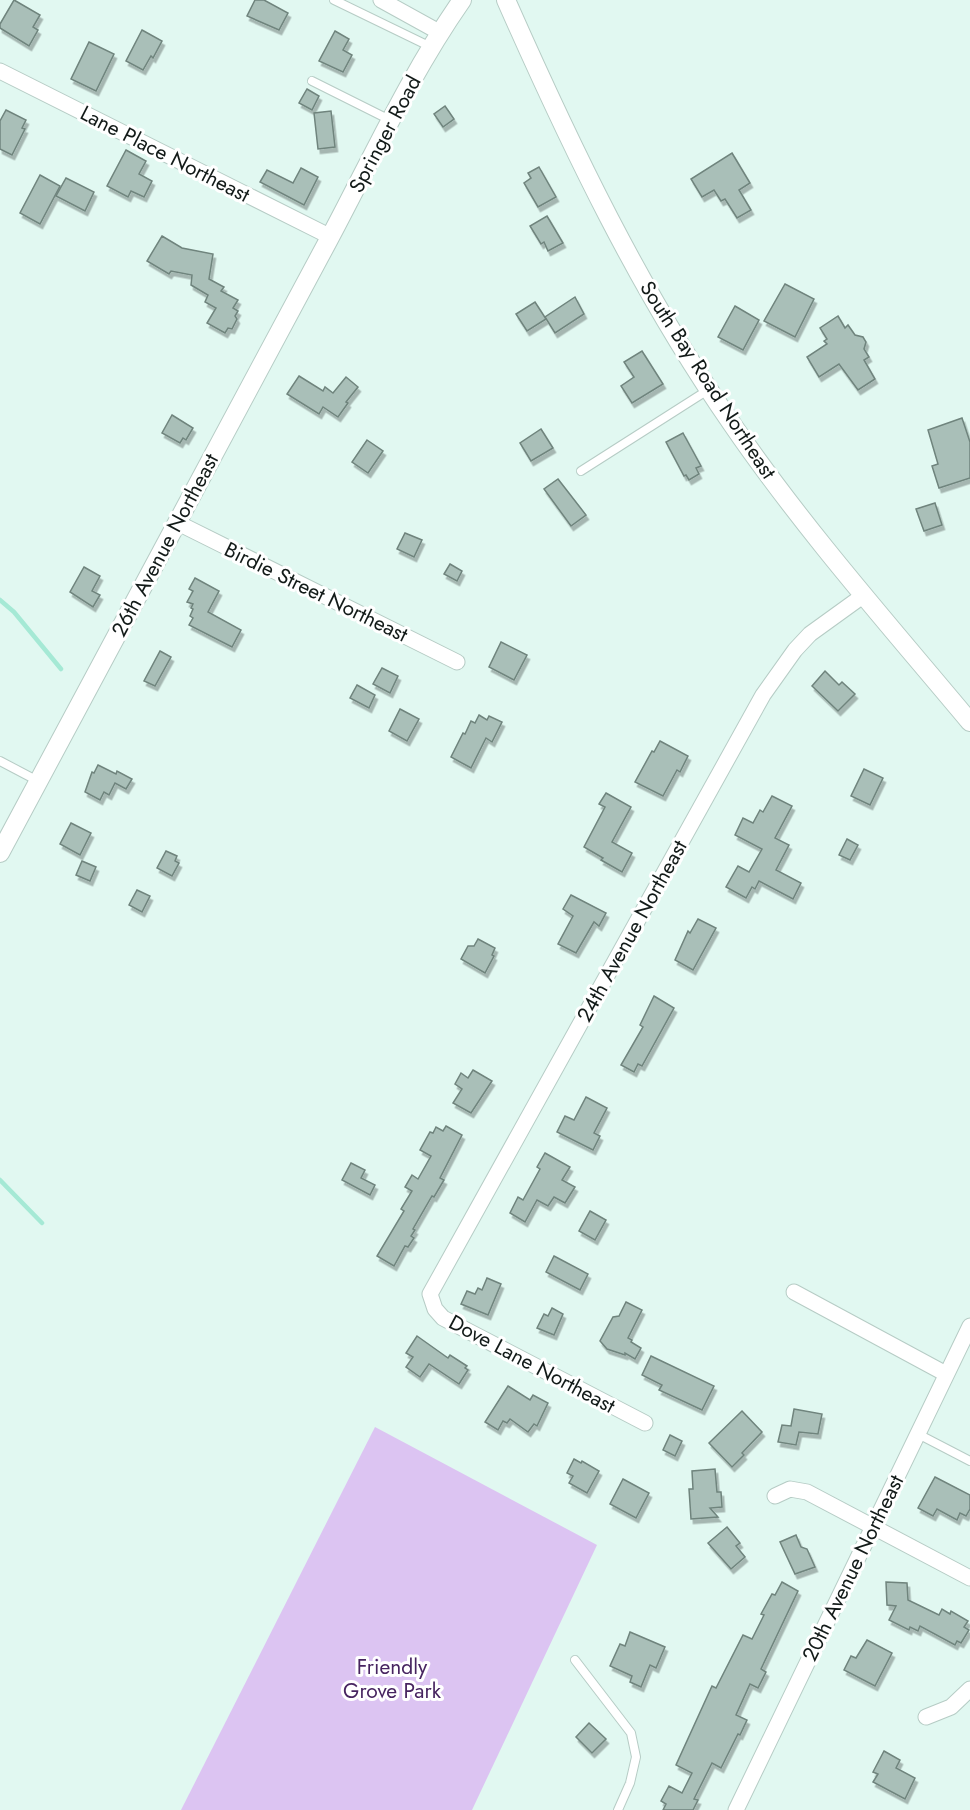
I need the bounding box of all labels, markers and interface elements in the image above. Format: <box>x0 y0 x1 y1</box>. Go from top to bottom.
street label: Springer Road <box>342 70 428 198</box>
street label: Lane Place Northeast <box>75 98 255 210</box>
street label: South Bay Road Northeast <box>633 275 783 485</box>
street label: 26th Avenue Northeast <box>104 448 226 642</box>
street label: Birdie Street Northeast <box>219 535 413 649</box>
street label: 24th Avenue Northeast <box>570 835 694 1027</box>
street label: Dove Lane Northeast <box>443 1307 621 1421</box>
street label: 20th Avenue Northeast <box>795 1470 911 1666</box>
park label: Friendly Grove Park <box>343 1652 442 1706</box>

